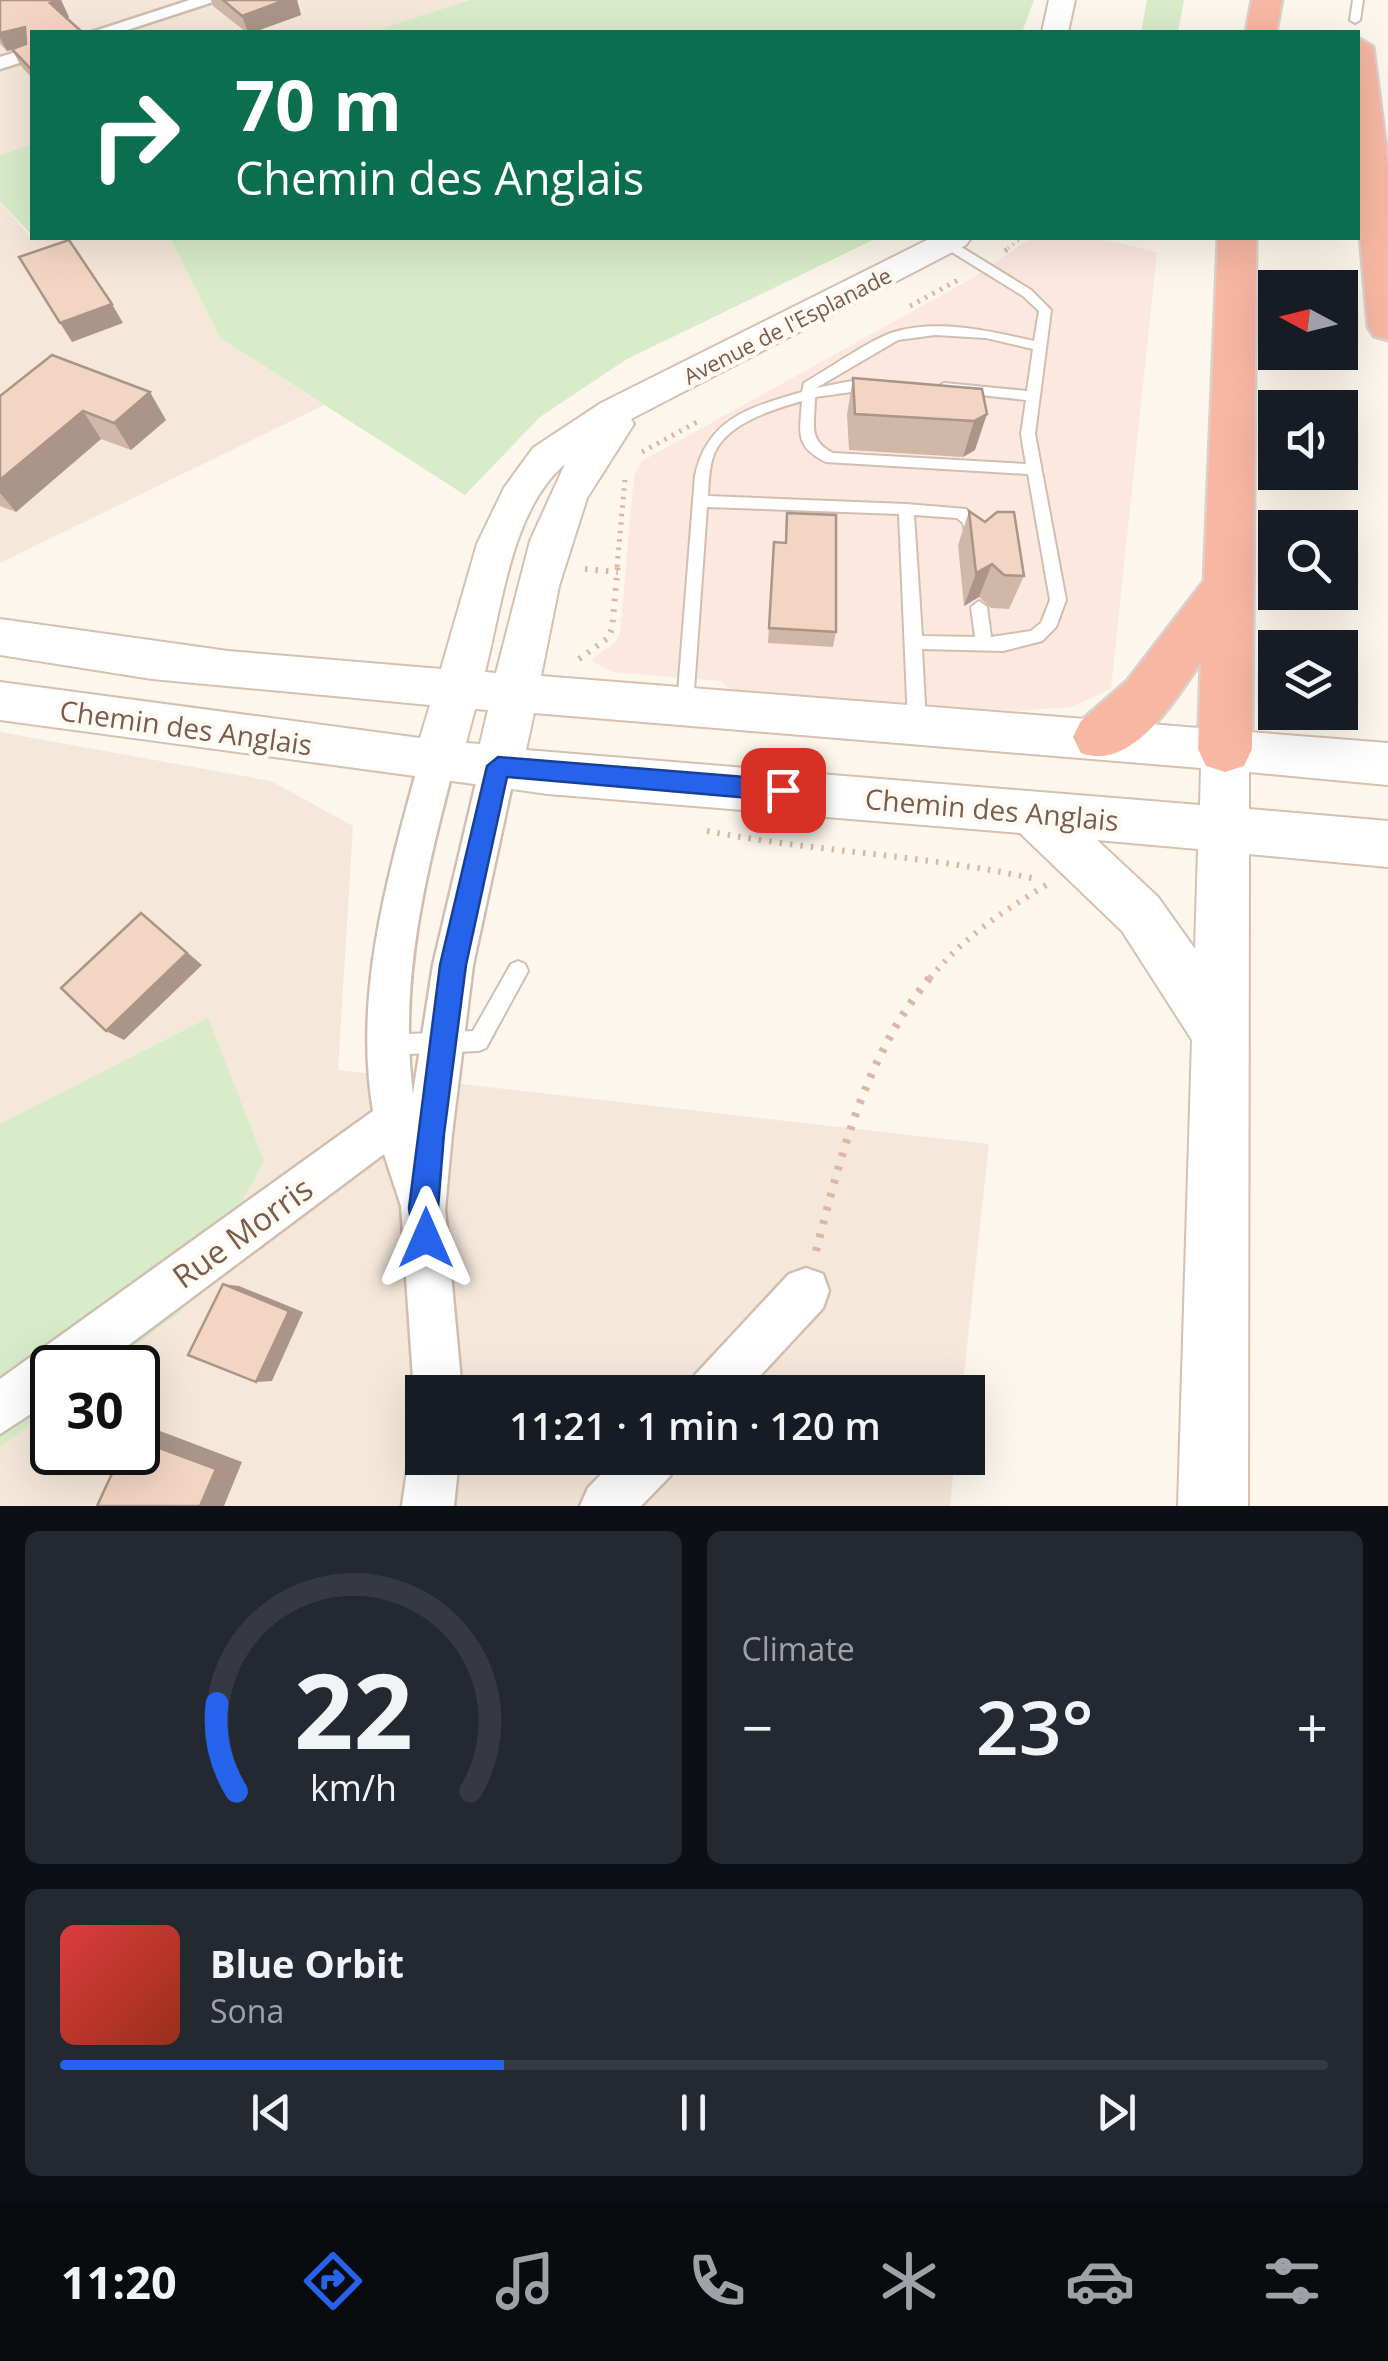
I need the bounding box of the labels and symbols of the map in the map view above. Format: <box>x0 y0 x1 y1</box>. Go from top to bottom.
street label: Avenue de l'Esplanade <box>678 259 896 391</box>
north arrow <box>1258 270 1358 370</box>
street label: Chemin des Anglais <box>57 690 315 764</box>
pin <box>741 748 826 833</box>
street label: Chemin des Anglais <box>864 779 1120 839</box>
street label: Rue Morris <box>163 1167 321 1297</box>
position arrow <box>374 1186 478 1290</box>
speed limit sign: 30 <box>30 1345 160 1475</box>

